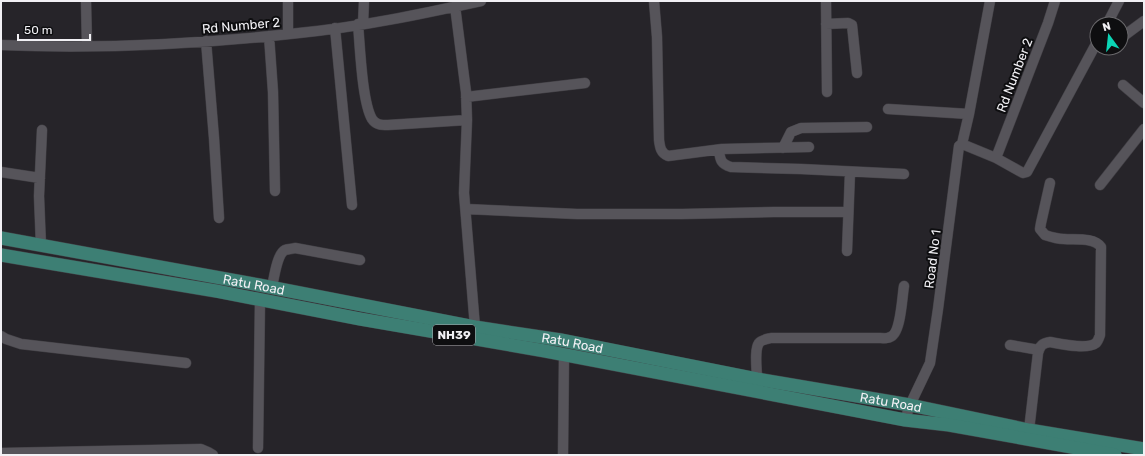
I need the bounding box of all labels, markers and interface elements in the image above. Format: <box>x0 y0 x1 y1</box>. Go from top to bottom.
street label: Rd Number 2 <box>201 15 281 36</box>
scale bar <box>18 16 90 42</box>
north arrow <box>1089 16 1129 56</box>
text: N <box>1101 19 1112 34</box>
text: 50 m <box>24 23 52 37</box>
street label: Rd Number 2 <box>993 36 1035 114</box>
street label: Road No 1 <box>921 229 944 289</box>
street label: Ratu Road <box>222 272 286 298</box>
road number: NH39 <box>433 325 475 345</box>
street label: Ratu Road <box>540 330 605 356</box>
street label: Ratu Road <box>859 390 923 415</box>

